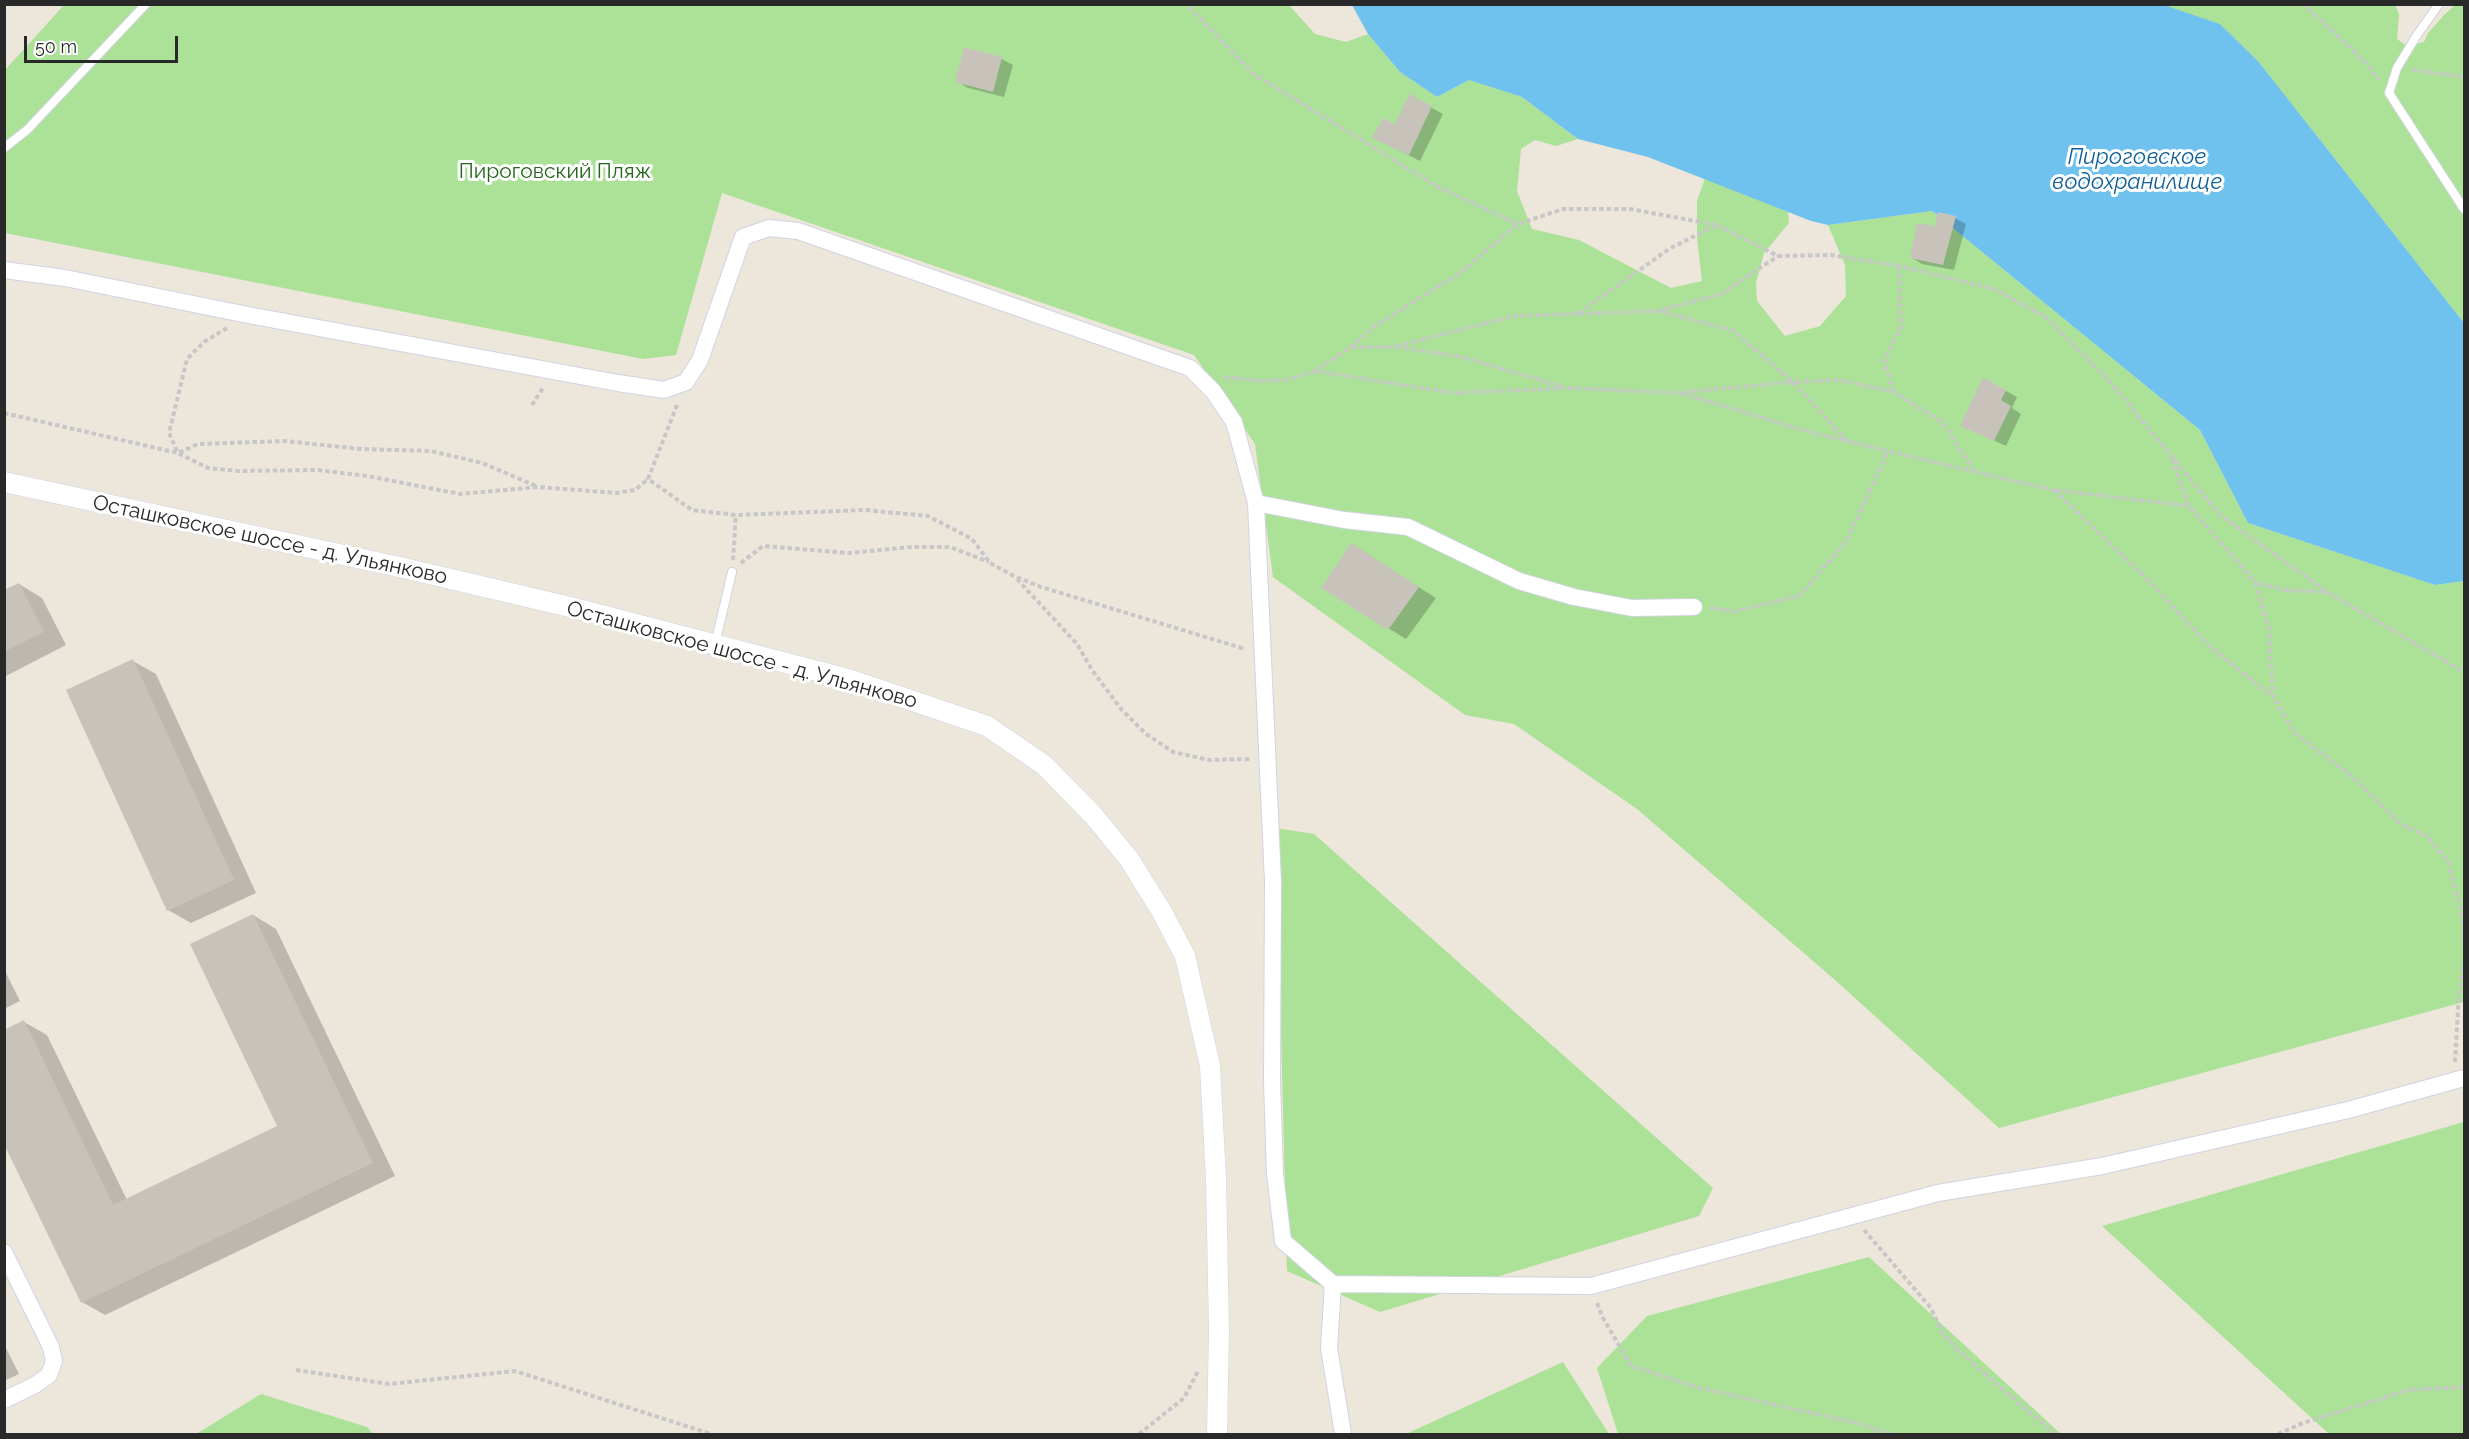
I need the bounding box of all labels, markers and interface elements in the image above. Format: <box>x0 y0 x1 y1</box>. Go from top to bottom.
scale bar <box>27 24 182 62</box>
text: 50 m <box>35 36 77 57</box>
water label: Пироговское водохранилище <box>2052 144 2222 196</box>
park label: Пироговский Пляж <box>459 159 651 185</box>
street label: Осташковское шоссе - д. Ульянково <box>90 490 450 590</box>
street label: Осташковское шоссе - д. Ульянково <box>564 596 920 714</box>

